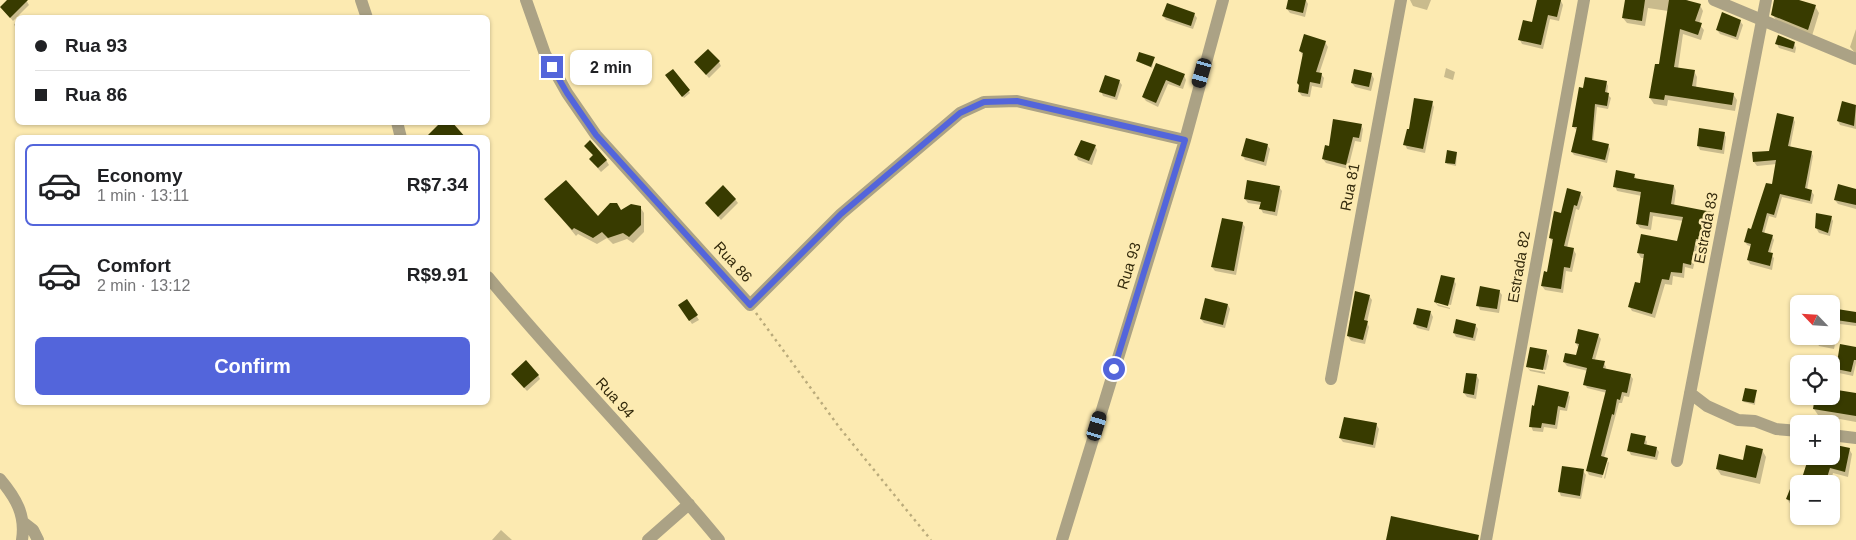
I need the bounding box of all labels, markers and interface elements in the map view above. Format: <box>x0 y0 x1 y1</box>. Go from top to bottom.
text: Rua 93 <box>65 35 127 56</box>
callout: 2 min <box>570 50 652 84</box>
route end <box>541 56 563 78</box>
car <box>1190 57 1213 89</box>
text: 2 min <box>590 59 632 76</box>
text: Rua 86 <box>65 84 127 105</box>
street label: Rua 81 <box>1337 162 1362 212</box>
icon: car <box>37 163 82 208</box>
text: Economy <box>97 165 183 186</box>
text: R$7.34 <box>407 174 468 195</box>
text: 1 min · 13:11 <box>97 187 189 204</box>
street label: Estrada 83 <box>1690 191 1721 265</box>
street label: Estrada 82 <box>1504 230 1533 304</box>
street label: Rua 86 <box>711 238 756 285</box>
street label: Rua 93 <box>1113 240 1144 291</box>
icon: car <box>37 253 82 298</box>
text: Comfort <box>97 255 171 276</box>
text: R$9.91 <box>407 264 468 285</box>
text: 2 min · 13:12 <box>97 277 190 294</box>
north arrow <box>1790 295 1840 345</box>
map controls <box>1790 295 1840 525</box>
button: Confirm <box>35 337 470 395</box>
button: locate <box>1790 355 1840 405</box>
route start <box>1103 358 1125 380</box>
street label: Rua 94 <box>593 374 638 421</box>
car <box>1085 409 1108 443</box>
button: + <box>1790 415 1840 465</box>
button: − <box>1790 475 1840 525</box>

